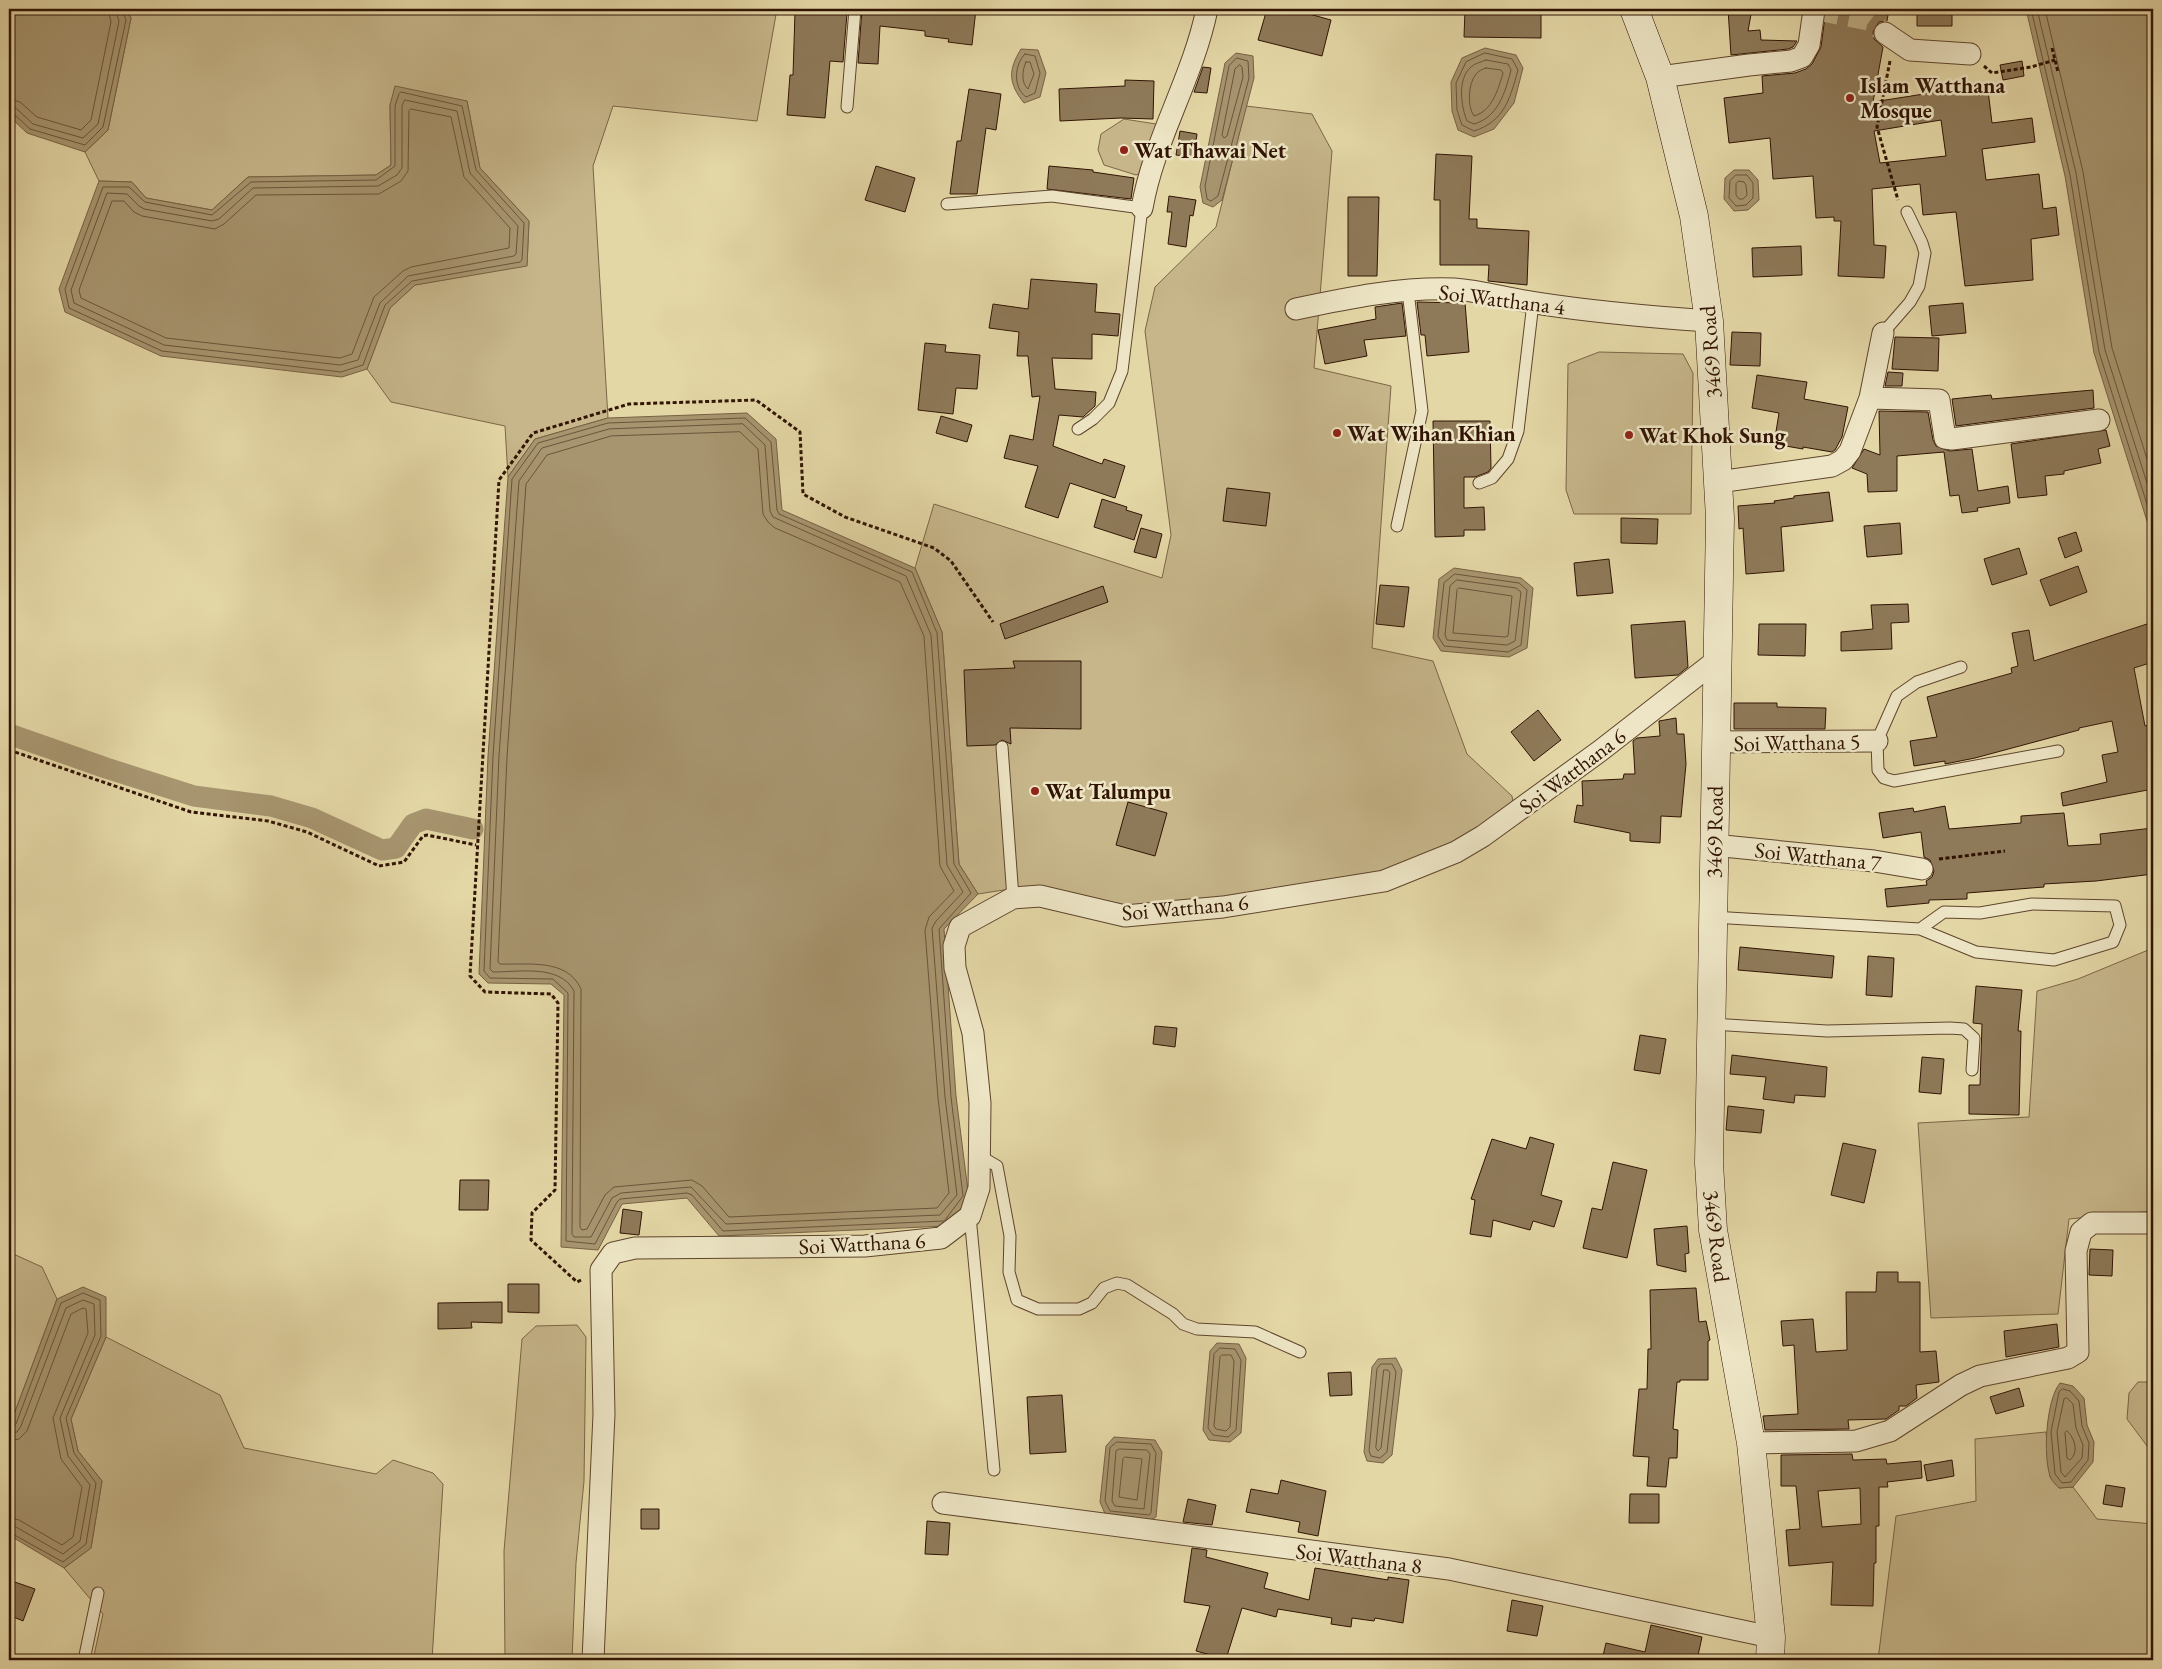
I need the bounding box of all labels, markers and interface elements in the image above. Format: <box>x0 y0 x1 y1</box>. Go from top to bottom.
place label: Islam Watthana Mosque <box>1860 71 2005 125</box>
marker: Islam Watthana Mosque <box>1844 92 1856 104</box>
place label: Wat Thawai Net <box>1134 136 1287 165</box>
marker: Wat Thawai Net <box>1118 144 1130 156</box>
street label: Soi Watthana 4 <box>1437 277 1567 322</box>
street label: 3469 Road <box>1693 304 1728 399</box>
place label: Wat Wihan Khian <box>1347 419 1516 448</box>
place label: Wat Khok Sung <box>1639 421 1787 450</box>
marker: Wat Wihan Khian <box>1331 427 1343 439</box>
marker: Wat Khok Sung <box>1623 429 1635 441</box>
street label: Soi Watthana 6 <box>1513 721 1632 821</box>
street label: Soi Watthana 5 <box>1733 727 1861 758</box>
place label: Wat Talumpu <box>1045 777 1171 806</box>
marker: Wat Talumpu <box>1029 785 1041 797</box>
street label: 3469 Road <box>1699 785 1730 879</box>
street label: Soi Watthana 7 <box>1753 835 1883 878</box>
street label: Soi Watthana 6 <box>1121 887 1250 927</box>
street label: 3469 Road <box>1696 1188 1737 1285</box>
street label: Soi Watthana 6 <box>798 1226 927 1261</box>
street label: Soi Watthana 8 <box>1294 1536 1424 1581</box>

